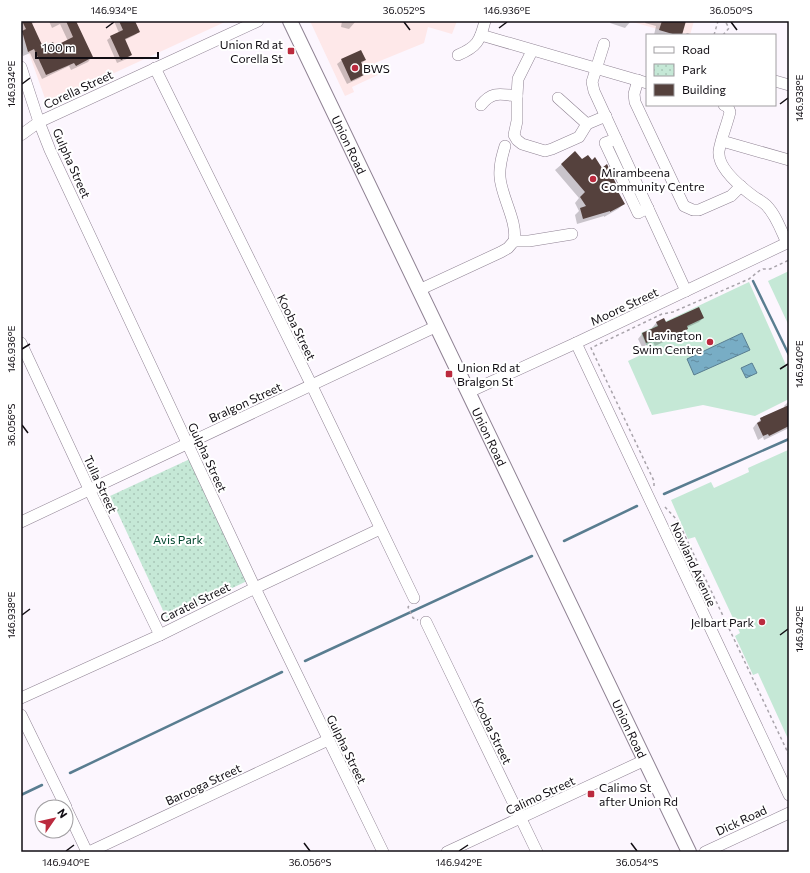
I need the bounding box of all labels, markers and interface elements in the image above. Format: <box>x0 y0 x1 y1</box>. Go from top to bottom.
text: 146.934°E <box>91 4 137 16</box>
text: 36.052°S <box>383 4 425 16</box>
text: 146.936°E <box>484 4 530 16</box>
text: 36.050°S <box>709 4 753 16</box>
scale bar <box>36 34 158 60</box>
legend <box>646 34 776 106</box>
place label: Union Rd at Corella St <box>220 37 283 65</box>
text: 100 m <box>42 40 76 54</box>
text: Road <box>682 42 710 56</box>
marker: Union Rd at Corella St <box>286 46 296 56</box>
text: 146.934°E <box>5 61 17 107</box>
place label: BWS <box>363 61 390 75</box>
text: Park <box>682 62 708 76</box>
marker: BWS <box>350 63 360 73</box>
street label: Corella Street <box>41 67 115 111</box>
text: 146.938°E <box>793 75 805 121</box>
text: Building <box>682 82 726 96</box>
street label: Union Road <box>329 113 369 176</box>
street label: Gulpha Street <box>50 126 94 200</box>
place label: Mirambeena Community Centre <box>601 165 705 193</box>
marker: Mirambeena Community Centre <box>588 174 598 184</box>
street label: Moore Street <box>588 284 660 328</box>
street label: Kooba Street <box>275 292 319 362</box>
text: 146.936°E <box>5 326 17 372</box>
place label: Lavington Swim Centre <box>633 328 702 356</box>
marker: Lavington Swim Centre <box>705 337 715 347</box>
text: 146.940°E <box>793 340 805 388</box>
place label: Union Rd at Bralgon St <box>457 360 520 388</box>
marker: Union Rd at Bralgon St <box>444 369 454 379</box>
street label: Bralgon Street <box>207 379 284 425</box>
text: 36.056°S <box>5 404 17 446</box>
street label: Union Road <box>470 405 510 468</box>
street label: Gulpha Street <box>186 420 230 494</box>
street label: Tulla Street <box>82 453 120 515</box>
street label: Nowland Avenue <box>668 520 720 608</box>
park label: Avis Park <box>153 532 203 546</box>
street label: Caratel Street <box>158 579 232 625</box>
text: 146.938°E <box>5 592 17 638</box>
text: 146.942°E <box>793 606 805 652</box>
place label: Jelbart Park <box>691 615 754 630</box>
marker: Jelbart Park <box>757 617 767 627</box>
street label: Kooba Street <box>471 696 515 766</box>
street label: Union Road <box>610 697 650 760</box>
street label: Gulpha Street <box>324 712 370 786</box>
street label: Barooga Street <box>163 760 243 808</box>
street label: Calimo Street <box>503 773 577 817</box>
place label: Calimo St after Union Rd <box>599 780 678 808</box>
marker: Calimo St after Union Rd <box>586 789 596 799</box>
north arrow <box>34 799 74 839</box>
street label: Dick Road <box>713 802 769 838</box>
text: N <box>55 806 70 820</box>
text: 146.940°E <box>42 856 90 868</box>
text: 36.056°S <box>289 856 331 868</box>
text: 146.942°E <box>436 856 482 868</box>
text: 36.054°S <box>616 856 658 868</box>

